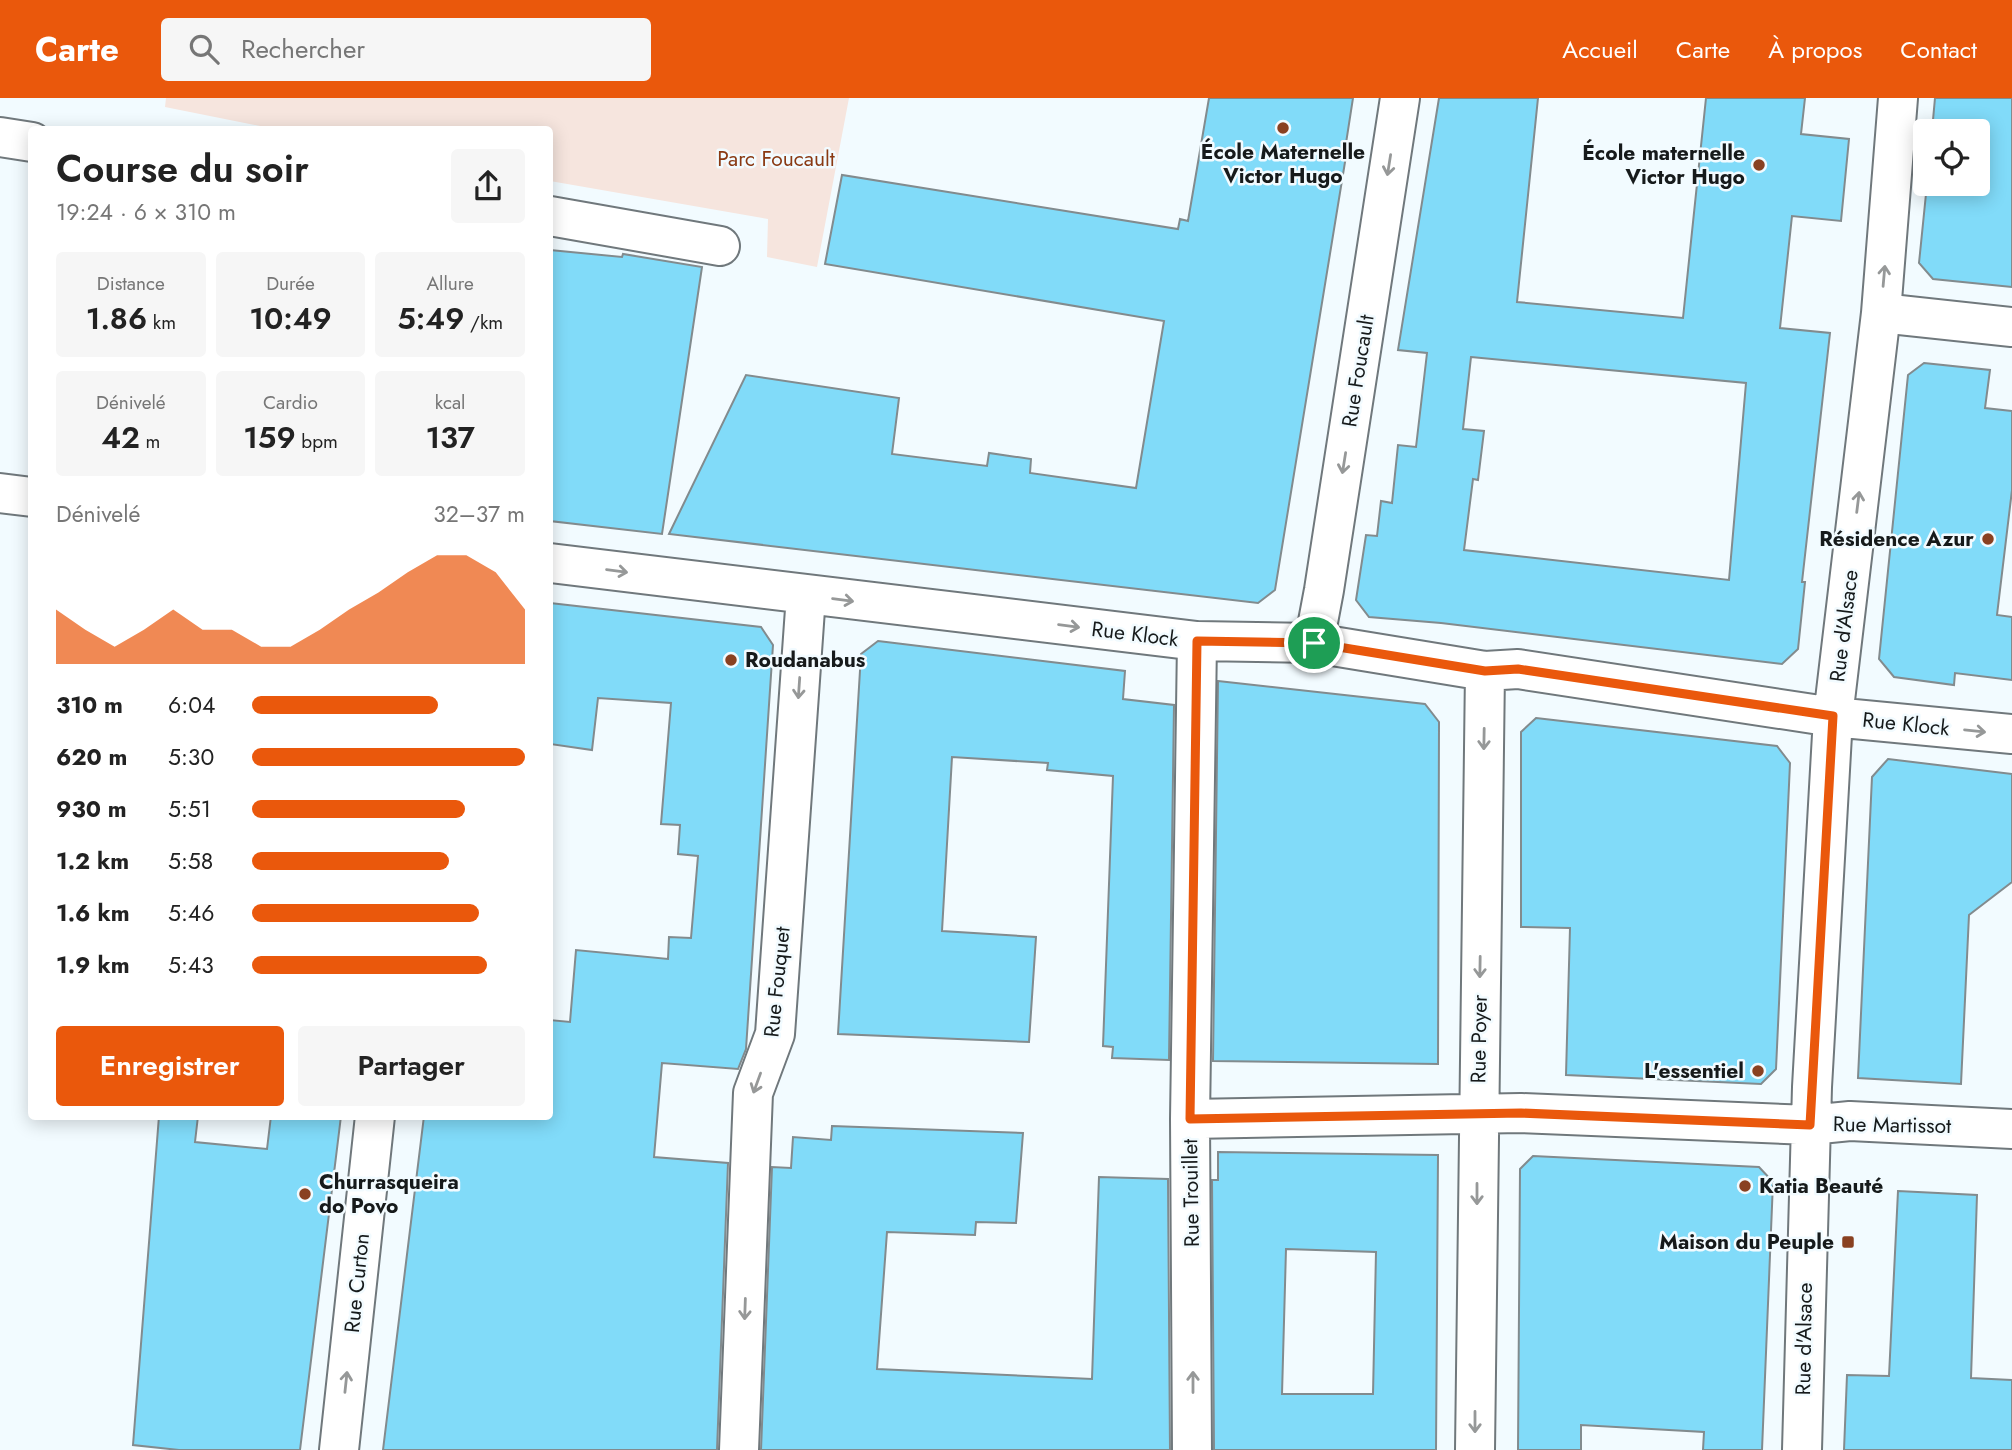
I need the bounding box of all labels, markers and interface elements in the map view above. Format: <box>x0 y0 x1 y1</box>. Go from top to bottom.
search box <box>161 18 651 81</box>
text: Carte <box>35 26 119 73</box>
icon: search <box>185 30 223 68</box>
text: Rechercher <box>241 30 365 68</box>
text: Accueil <box>1562 32 1638 67</box>
text: Carte <box>1676 32 1730 67</box>
text: À propos <box>1768 32 1862 67</box>
text: Contact <box>1900 32 1977 67</box>
map controls <box>1913 119 1990 196</box>
button: locate <box>1913 119 1990 196</box>
marker: École Maternelle Victor Hugo <box>1275 120 1291 136</box>
place label: École Maternelle Victor Hugo <box>1201 137 1365 191</box>
place label: École maternelle Victor Hugo <box>1582 138 1745 192</box>
text: Course du soir <box>56 141 309 196</box>
park label: Parc Foucault <box>717 144 835 174</box>
button: share <box>451 149 525 223</box>
one-way arrow <box>1383 154 1396 176</box>
marker: École maternelle Victor Hugo <box>1751 157 1767 173</box>
text: 19:24 · 6 × 310 m <box>56 195 236 229</box>
one-way arrow <box>1878 265 1891 288</box>
text: Distance <box>97 270 165 297</box>
text: Durée <box>266 270 315 297</box>
text: Allure <box>427 270 474 297</box>
text: 1.86 <box>86 297 147 340</box>
text: 10:49 <box>249 297 332 340</box>
text: 5:49 <box>397 297 464 340</box>
text: km <box>147 309 176 336</box>
text: /km <box>464 309 503 336</box>
street label: Rue Foucault <box>1334 313 1382 429</box>
text: Dénivelé <box>96 389 166 416</box>
text: Cardio <box>263 389 318 416</box>
text: kcal <box>435 389 466 416</box>
text: 42 <box>101 416 140 459</box>
text: 159 <box>243 416 296 459</box>
text: 137 <box>425 416 475 459</box>
text: m <box>140 428 160 455</box>
text: bpm <box>296 428 338 455</box>
one-way arrow <box>1337 451 1350 474</box>
one-way arrow <box>1852 491 1865 514</box>
text: Dénivelé <box>56 497 140 531</box>
text: 32–37 m <box>433 497 525 531</box>
place label: Résidence Azur <box>1819 524 1974 554</box>
marker: Résidence Azur <box>1980 531 1996 547</box>
one-way arrow <box>605 565 628 578</box>
street label: Rue d'Alsace <box>1822 568 1866 684</box>
one-way arrow <box>831 593 854 606</box>
pin <box>1284 613 1344 673</box>
street label: Rue Klock <box>1090 614 1181 654</box>
one-way arrow <box>1057 620 1080 633</box>
icon: arrive <box>1295 624 1333 662</box>
place label: Roudanabus <box>745 645 866 675</box>
marker: Roudanabus <box>723 652 739 668</box>
one-way arrow <box>793 676 806 699</box>
text: 310 m <box>56 688 123 722</box>
text: 6:04 <box>168 688 215 722</box>
street label: Rue Klock <box>1861 705 1952 744</box>
one-way arrow <box>1963 724 1986 737</box>
one-way arrow <box>1477 727 1491 750</box>
text: 620 m <box>56 740 127 774</box>
text: 5:30 <box>168 740 214 774</box>
text: 930 m <box>56 792 127 826</box>
text: 5:51 <box>168 792 211 826</box>
text: 1.2 km <box>56 844 129 878</box>
text: 5:58 <box>168 844 213 878</box>
text: 1.6 km <box>56 896 130 930</box>
text: 5:46 <box>168 896 215 930</box>
street label: Rue Fouquet <box>756 925 798 1039</box>
text: 1.9 km <box>56 948 130 982</box>
text: 5:43 <box>168 948 214 982</box>
one-way arrow <box>1473 955 1487 978</box>
street label: Rue Poyer <box>1463 994 1495 1084</box>
button: Enregistrer <box>56 1026 284 1106</box>
button: Partager <box>298 1026 525 1106</box>
place label: L'essentiel <box>1644 1056 1744 1086</box>
marker: L'essentiel <box>1750 1063 1766 1079</box>
one-way arrow <box>750 1071 762 1093</box>
street label: Rue Martissot <box>1833 1109 1951 1141</box>
street label: Rue Trouillet <box>1175 1139 1207 1247</box>
place label: Churrasqueira do Povo <box>319 1167 459 1221</box>
place label: Katia Beauté <box>1759 1171 1883 1201</box>
marker: Katia Beauté <box>1737 1178 1753 1194</box>
one-way arrow <box>1470 1182 1484 1205</box>
marker: Churrasqueira do Povo <box>297 1186 313 1202</box>
place label: Maison du Peuple <box>1659 1227 1834 1257</box>
street label: Rue Curton <box>337 1232 377 1334</box>
marker: Maison du Peuple <box>1840 1234 1856 1250</box>
street label: Rue d'Alsace <box>1788 1282 1820 1396</box>
one-way arrow <box>738 1298 751 1321</box>
one-way arrow <box>340 1371 353 1394</box>
one-way arrow <box>1186 1371 1200 1394</box>
one-way arrow <box>1468 1410 1482 1433</box>

